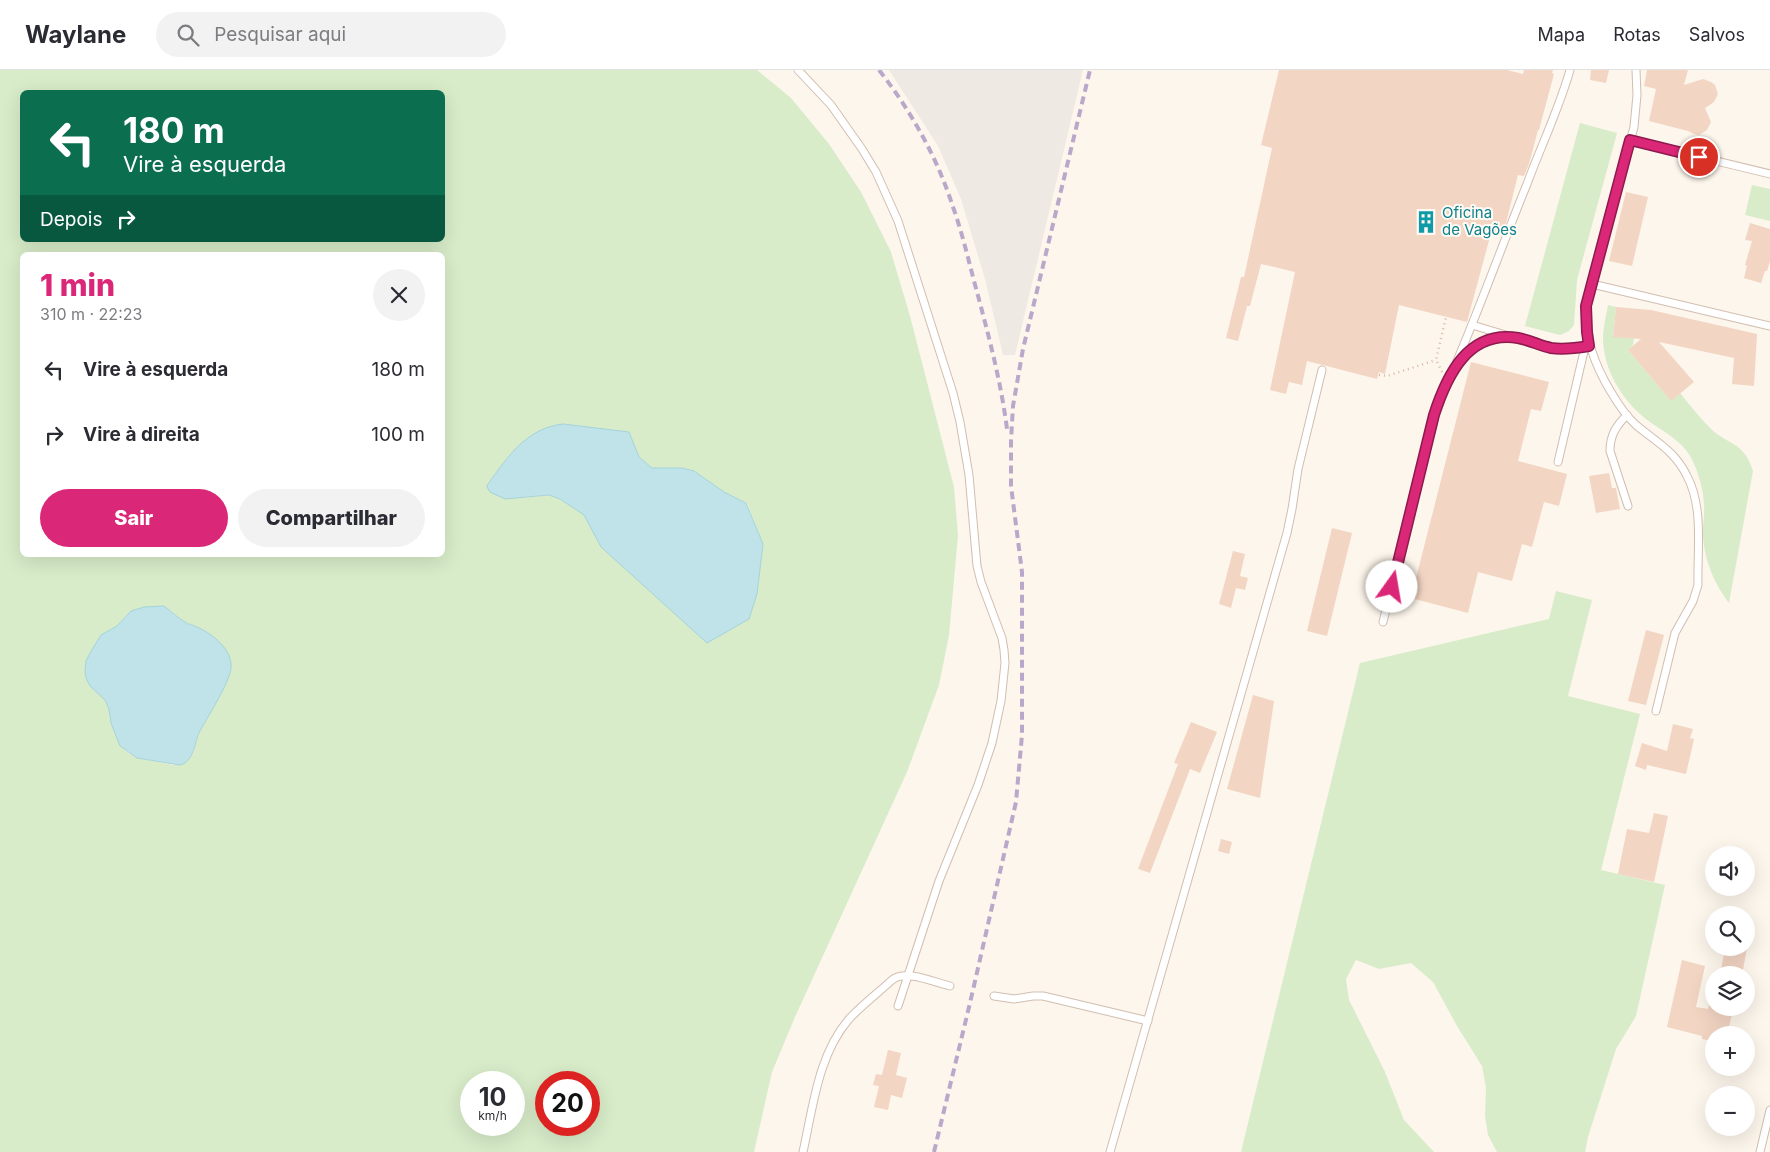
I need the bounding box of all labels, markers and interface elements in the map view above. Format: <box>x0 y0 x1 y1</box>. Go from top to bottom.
search box <box>156 12 506 57</box>
text: Waylane <box>25 20 126 49</box>
icon: search <box>174 21 202 49</box>
text: Pesquisar aqui <box>214 23 346 46</box>
text: Mapa <box>1537 24 1585 45</box>
text: Rotas <box>1613 24 1661 45</box>
text: Salvos <box>1689 24 1745 45</box>
text: 180 m <box>123 109 225 151</box>
icon: left <box>40 110 105 175</box>
pin <box>1678 136 1720 178</box>
icon: arrive <box>1685 143 1713 171</box>
text: Vire à esquerda <box>123 151 286 177</box>
place label: Oficina de Vagões <box>1442 203 1517 239</box>
icon: right <box>112 205 140 233</box>
text: Depois <box>40 208 102 231</box>
building icon: Oficina de Vagões <box>1413 209 1439 235</box>
text: 1 min <box>40 267 115 303</box>
button: close <box>373 269 425 321</box>
text: 310 m · 22:23 <box>40 304 142 324</box>
icon: left <box>40 356 68 384</box>
text: Vire à esquerda <box>83 358 228 381</box>
text: 180 m <box>372 358 425 381</box>
icon: right <box>40 421 68 449</box>
text: Vire à direita <box>83 423 200 446</box>
text: 100 m <box>371 423 425 446</box>
button: Sair <box>40 489 228 547</box>
button: Compartilhar <box>238 489 425 547</box>
position arrow <box>1365 560 1417 612</box>
map controls <box>1705 846 1755 1136</box>
button: sound <box>1705 846 1755 896</box>
button: search <box>1705 906 1755 956</box>
button: layers <box>1705 966 1755 1016</box>
button: + <box>1705 1026 1755 1076</box>
speed limit sign: 20 <box>535 1071 600 1136</box>
text: 10 <box>479 1082 506 1112</box>
button: − <box>1705 1086 1755 1136</box>
text: km/h <box>478 1108 507 1123</box>

